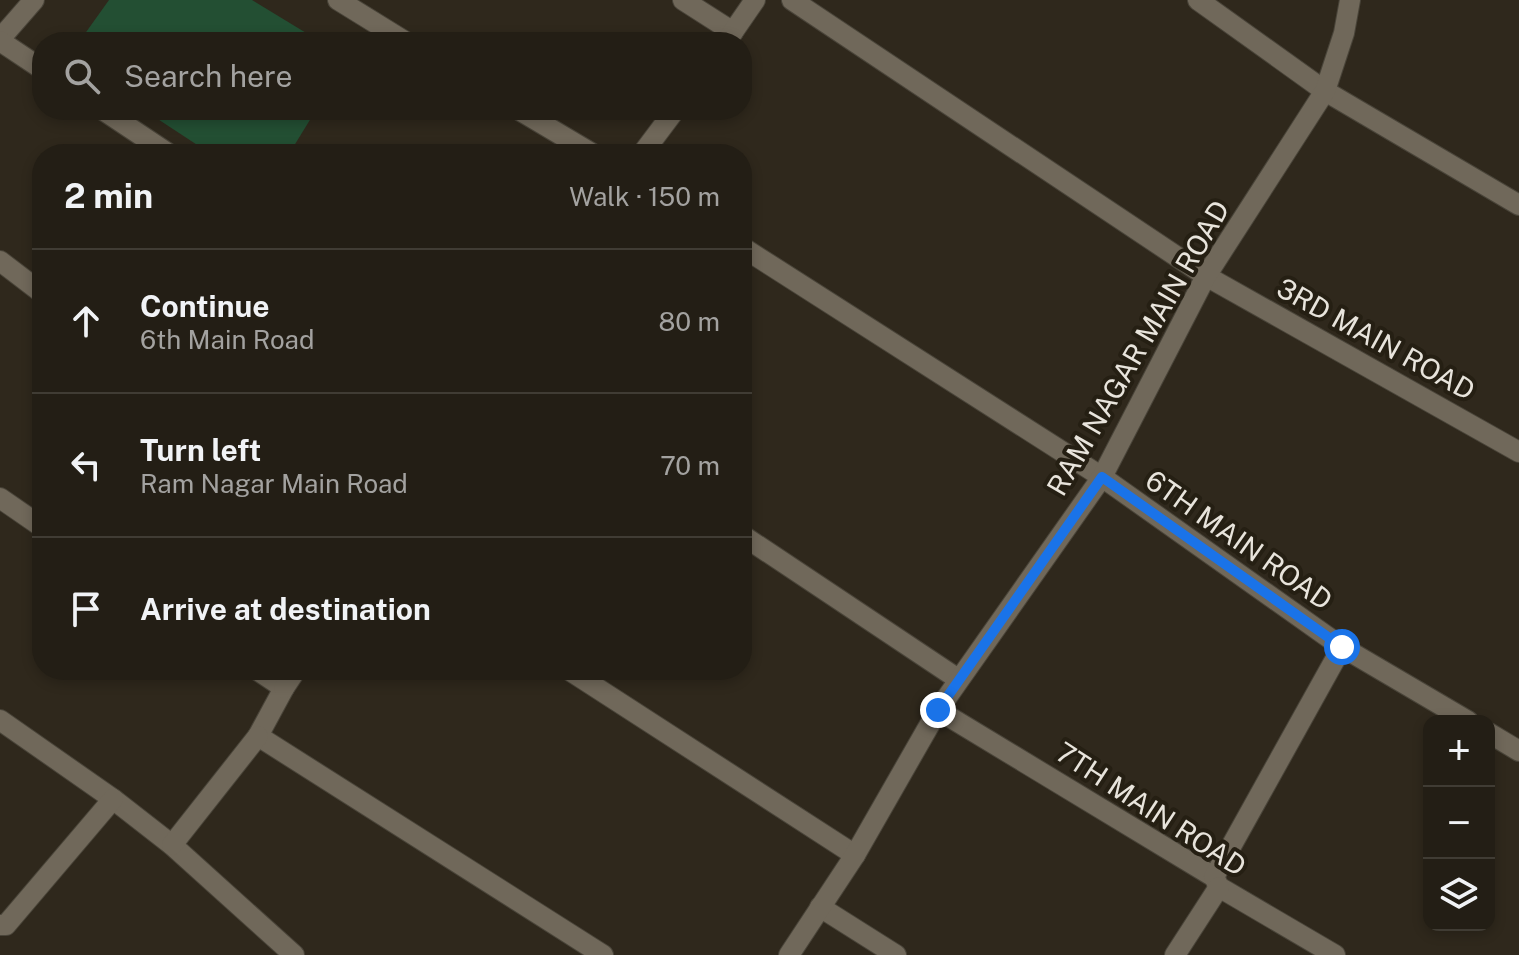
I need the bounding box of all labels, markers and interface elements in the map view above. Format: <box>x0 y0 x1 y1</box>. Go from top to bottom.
search box <box>32 32 752 120</box>
icon: search <box>60 54 104 98</box>
text: Search here <box>124 58 292 94</box>
text: 2 min <box>64 176 153 216</box>
text: Walk · 150 m <box>569 181 720 212</box>
street label: RAM NAGAR MAIN ROAD <box>1040 195 1236 501</box>
street label: 3RD MAIN ROAD <box>1272 271 1481 407</box>
text: Continue <box>140 288 270 324</box>
icon: ahead <box>64 299 108 343</box>
text: 80 m <box>659 306 720 337</box>
text: 6th Main Road <box>140 324 314 355</box>
text: Turn left <box>140 432 261 468</box>
icon: left <box>64 443 108 487</box>
text: 70 m <box>660 450 720 481</box>
street label: 6TH MAIN ROAD <box>1140 463 1339 616</box>
text: Ram Nagar Main Road <box>140 468 408 499</box>
icon: arrive <box>64 587 108 631</box>
text: Arrive at destination <box>140 591 431 627</box>
route start <box>1324 629 1360 665</box>
route end <box>920 692 956 728</box>
map controls <box>1423 715 1495 931</box>
button: + <box>1423 715 1495 787</box>
street label: 7TH MAIN ROAD <box>1050 735 1252 882</box>
button: − <box>1423 787 1495 859</box>
button: layers <box>1423 859 1495 931</box>

